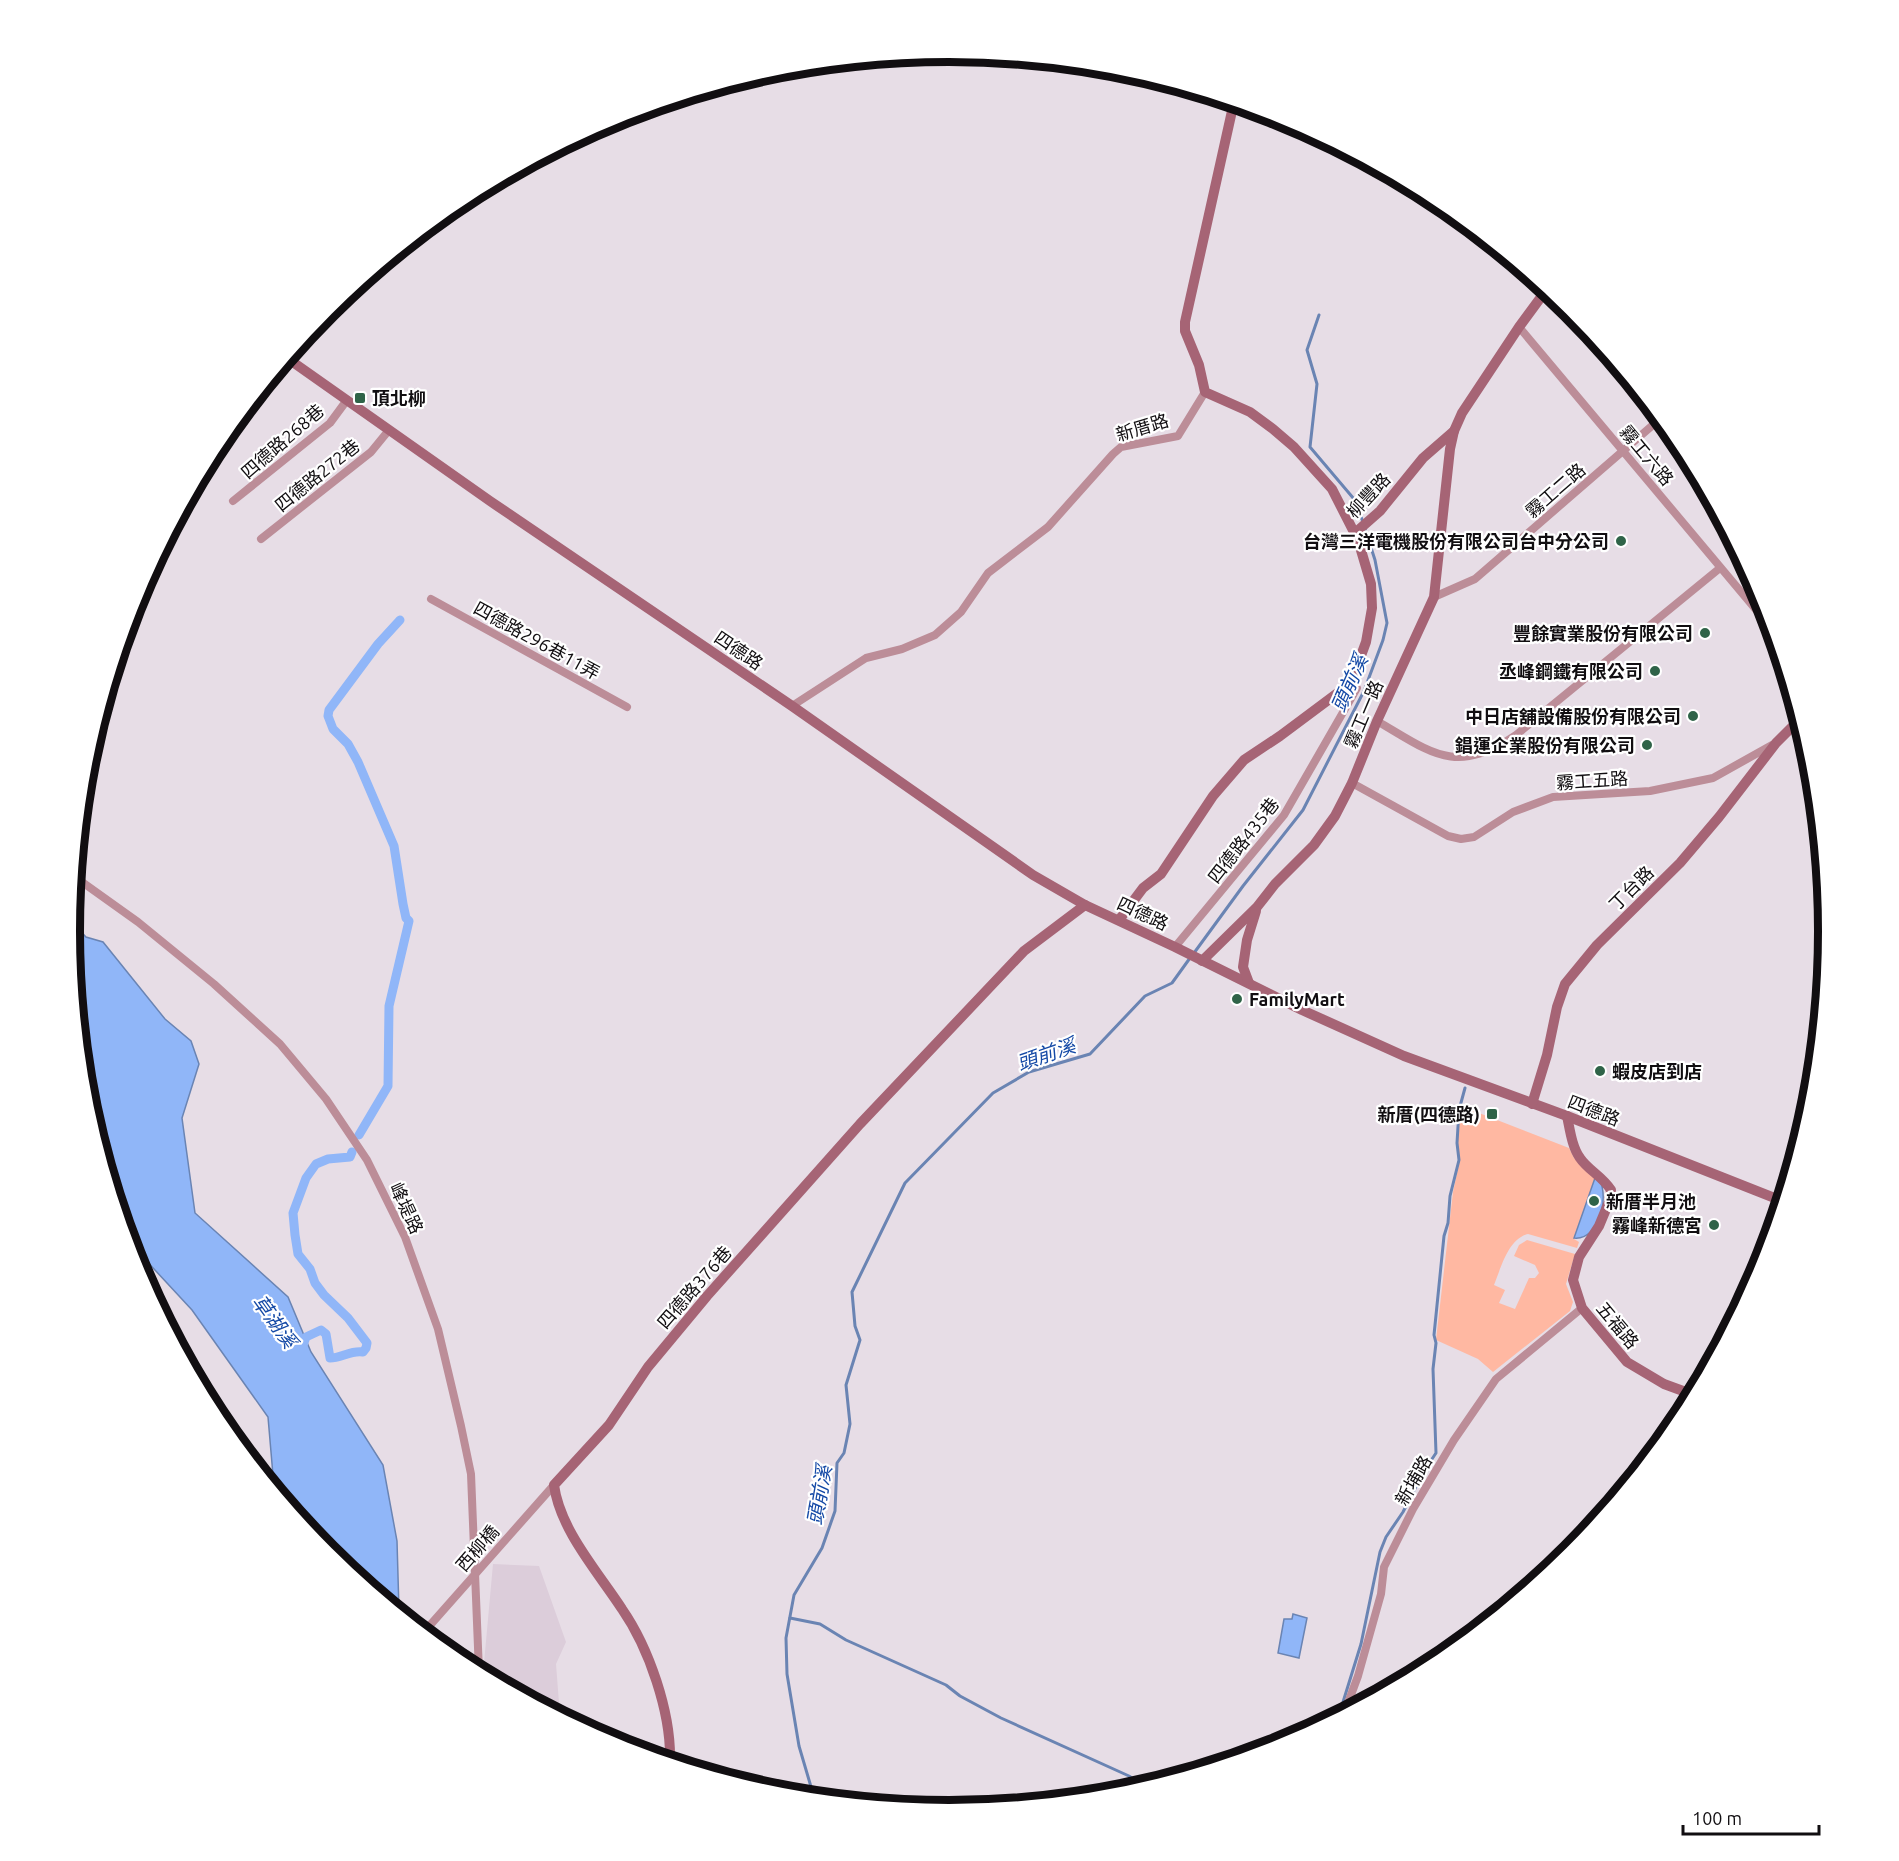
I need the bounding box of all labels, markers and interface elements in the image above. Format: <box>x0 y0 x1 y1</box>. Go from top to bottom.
place label: 頂北柳 <box>372 388 426 408</box>
marker: 頂北柳 <box>353 391 367 405</box>
street label: 四德路268巷 <box>237 400 327 482</box>
street label: 新厝路 <box>1113 410 1171 444</box>
street label: 霧工六路 <box>1616 421 1678 489</box>
street label: 四德路272巷 <box>271 435 363 515</box>
street label: 霧工二路 <box>1521 459 1589 521</box>
street label: 柳豐路 <box>1342 468 1394 522</box>
place label: 台灣三洋電機股份有限公司台中分公司 <box>1303 531 1609 551</box>
marker: 台灣三洋電機股份有限公司台中分公司 <box>1614 534 1628 548</box>
street label: 四德路296巷11弄 <box>471 597 603 683</box>
place label: 豐餘實業股份有限公司 <box>1513 623 1693 643</box>
marker: 豐餘實業股份有限公司 <box>1698 626 1712 640</box>
street label: 四德路 <box>711 627 767 673</box>
water label: 頭前溪 <box>1326 648 1373 715</box>
place label: 丞峰鋼鐵有限公司 <box>1499 661 1643 681</box>
marker: 丞峰鋼鐵有限公司 <box>1648 664 1662 678</box>
street label: 霧工一路 <box>1340 677 1386 751</box>
place label: 中日店舖設備股份有限公司 <box>1465 706 1681 726</box>
marker: 中日店舖設備股份有限公司 <box>1686 709 1700 723</box>
place label: 錩運企業股份有限公司 <box>1455 735 1635 755</box>
marker: 錩運企業股份有限公司 <box>1640 738 1654 752</box>
street label: 霧工五路 <box>1555 768 1629 792</box>
street label: 四德路435巷 <box>1204 793 1282 887</box>
street label: 丁台路 <box>1605 862 1657 914</box>
street label: 四德路 <box>1114 893 1172 933</box>
place label: FamilyMart <box>1249 989 1345 1009</box>
marker: FamilyMart <box>1230 992 1244 1006</box>
water label: 頭前溪 <box>1014 1032 1081 1075</box>
place label: 蝦皮店到店 <box>1612 1061 1702 1081</box>
marker: 蝦皮店到店 <box>1593 1064 1607 1078</box>
street label: 四德路 <box>1565 1091 1623 1129</box>
place label: 新厝(四德路) <box>1378 1104 1480 1125</box>
marker: 新厝(四德路) <box>1485 1107 1499 1121</box>
street label: 峰堤路 <box>387 1179 427 1237</box>
place label: 新厝半月池 <box>1606 1191 1696 1211</box>
marker: 新厝半月池 <box>1587 1194 1601 1208</box>
place label: 霧峰新德宮 <box>1612 1215 1702 1235</box>
marker: 霧峰新德宮 <box>1707 1218 1721 1232</box>
street label: 四德路376巷 <box>653 1242 735 1332</box>
water label: 草湖溪 <box>248 1290 304 1354</box>
street label: 五福路 <box>1593 1298 1643 1352</box>
street label: 新埔路 <box>1391 1452 1435 1508</box>
water label: 頭前溪 <box>802 1461 836 1527</box>
street label: 西柳橋 <box>452 1521 502 1575</box>
scale bar <box>1683 1798 1820 1836</box>
text: 100 m <box>1692 1808 1742 1828</box>

